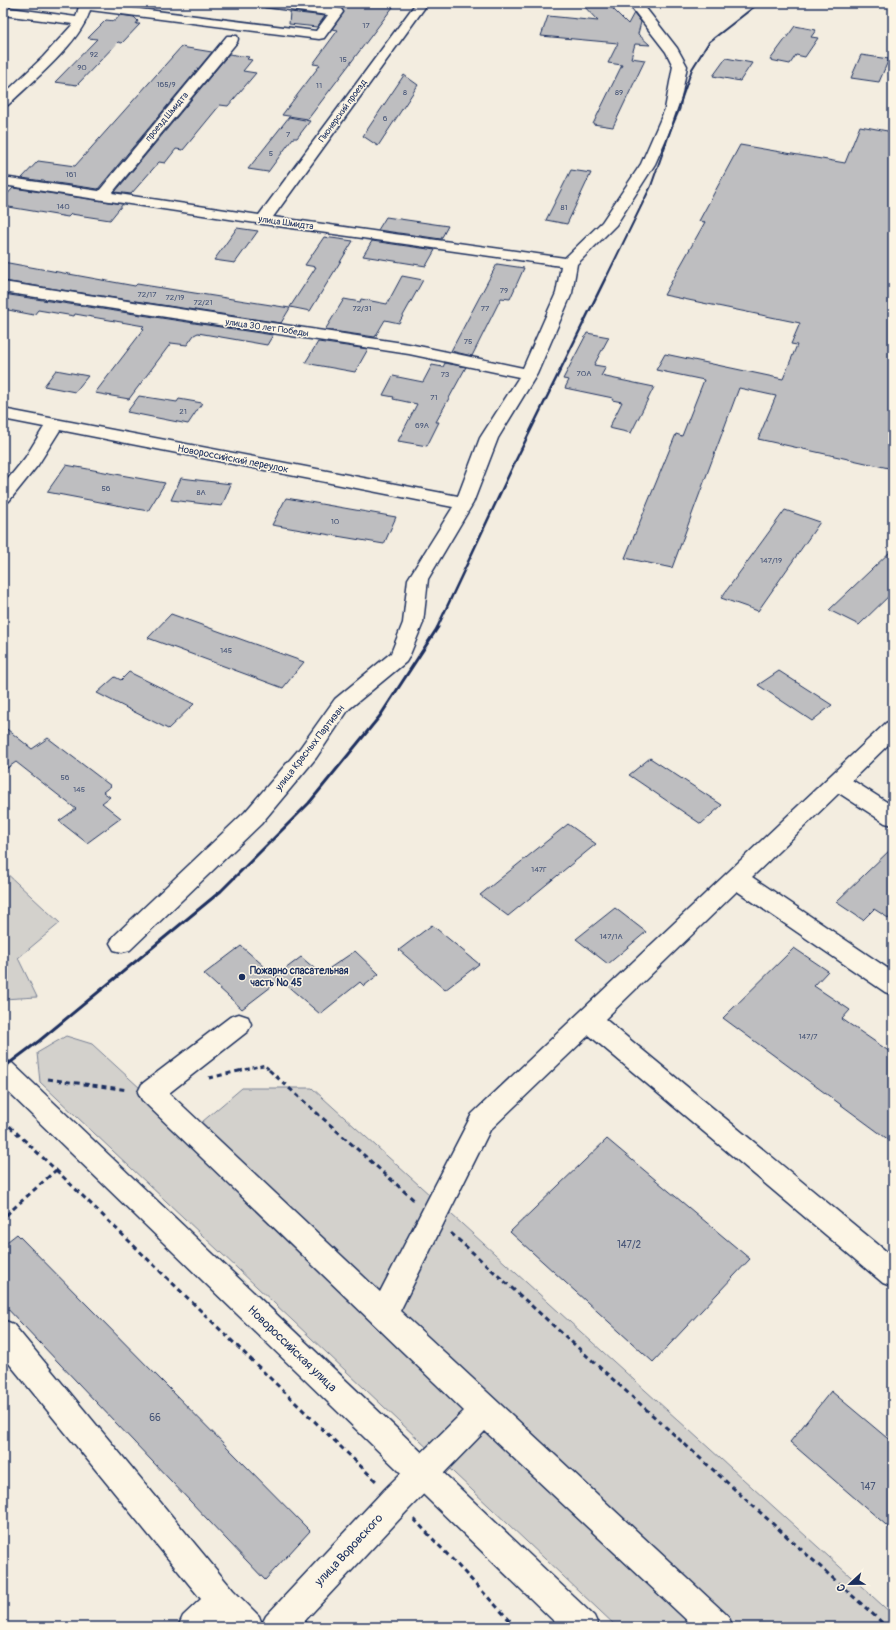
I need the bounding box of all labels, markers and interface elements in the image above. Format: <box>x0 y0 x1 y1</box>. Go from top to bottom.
house number: 17 <box>362 21 370 30</box>
house number: 92 <box>90 50 99 59</box>
house number: 15 <box>339 55 347 64</box>
house number: 90 <box>77 63 87 72</box>
street label: Пионерский проезд <box>317 77 370 144</box>
house number: 165/9 <box>156 80 176 89</box>
house number: 11 <box>316 81 322 90</box>
house number: 8 <box>403 88 407 97</box>
house number: 89 <box>615 88 623 97</box>
street label: проезд Шмидта <box>143 90 191 144</box>
house number: 6 <box>383 114 388 123</box>
house number: 7 <box>286 130 291 139</box>
house number: 5 <box>269 149 273 158</box>
house number: 161 <box>66 170 76 179</box>
house number: 140 <box>56 202 70 211</box>
house number: 81 <box>560 203 568 212</box>
street label: улица Шмидта <box>257 214 314 232</box>
house number: 79 <box>500 286 508 295</box>
house number: 72/17 <box>138 290 157 299</box>
house number: 72/19 <box>166 293 184 302</box>
house number: 72/21 <box>193 298 213 307</box>
house number: 72/31 <box>352 304 372 313</box>
house number: 77 <box>481 304 490 313</box>
street label: улица 30 лет Победы <box>224 317 310 339</box>
house number: 75 <box>464 337 472 346</box>
house number: 70А <box>577 369 591 378</box>
house number: 73 <box>441 370 450 379</box>
house number: 71 <box>430 393 438 402</box>
house number: 21 <box>179 407 187 416</box>
house number: 69А <box>415 421 429 430</box>
street label: Новороссийский переулок <box>176 442 290 476</box>
house number: 56 <box>102 484 111 493</box>
house number: 8А <box>196 488 206 497</box>
house number: 10 <box>331 517 340 526</box>
house number: 147/19 <box>760 556 782 565</box>
house number: 145 <box>220 646 232 655</box>
street label: улица Красных Партизан <box>272 703 347 794</box>
house number: 56 <box>61 773 70 782</box>
house number: 145 <box>73 785 85 794</box>
house number: 147Г <box>531 865 547 874</box>
house number: 147/1А <box>599 932 623 941</box>
place label: Пожарно спасательная часть № 45 <box>250 965 349 989</box>
marker: Пожарно спасательная часть № 45 <box>237 972 247 982</box>
house number: 147/7 <box>798 1032 818 1041</box>
house number: 147/2 <box>617 1239 641 1251</box>
street label: Новороссийская улица <box>244 1303 340 1396</box>
house number: 66 <box>149 1412 161 1424</box>
house number: 147 <box>861 1481 876 1493</box>
street label: улица Воровского <box>311 1510 387 1590</box>
north arrow <box>830 1564 870 1604</box>
text: С <box>834 1582 848 1593</box>

